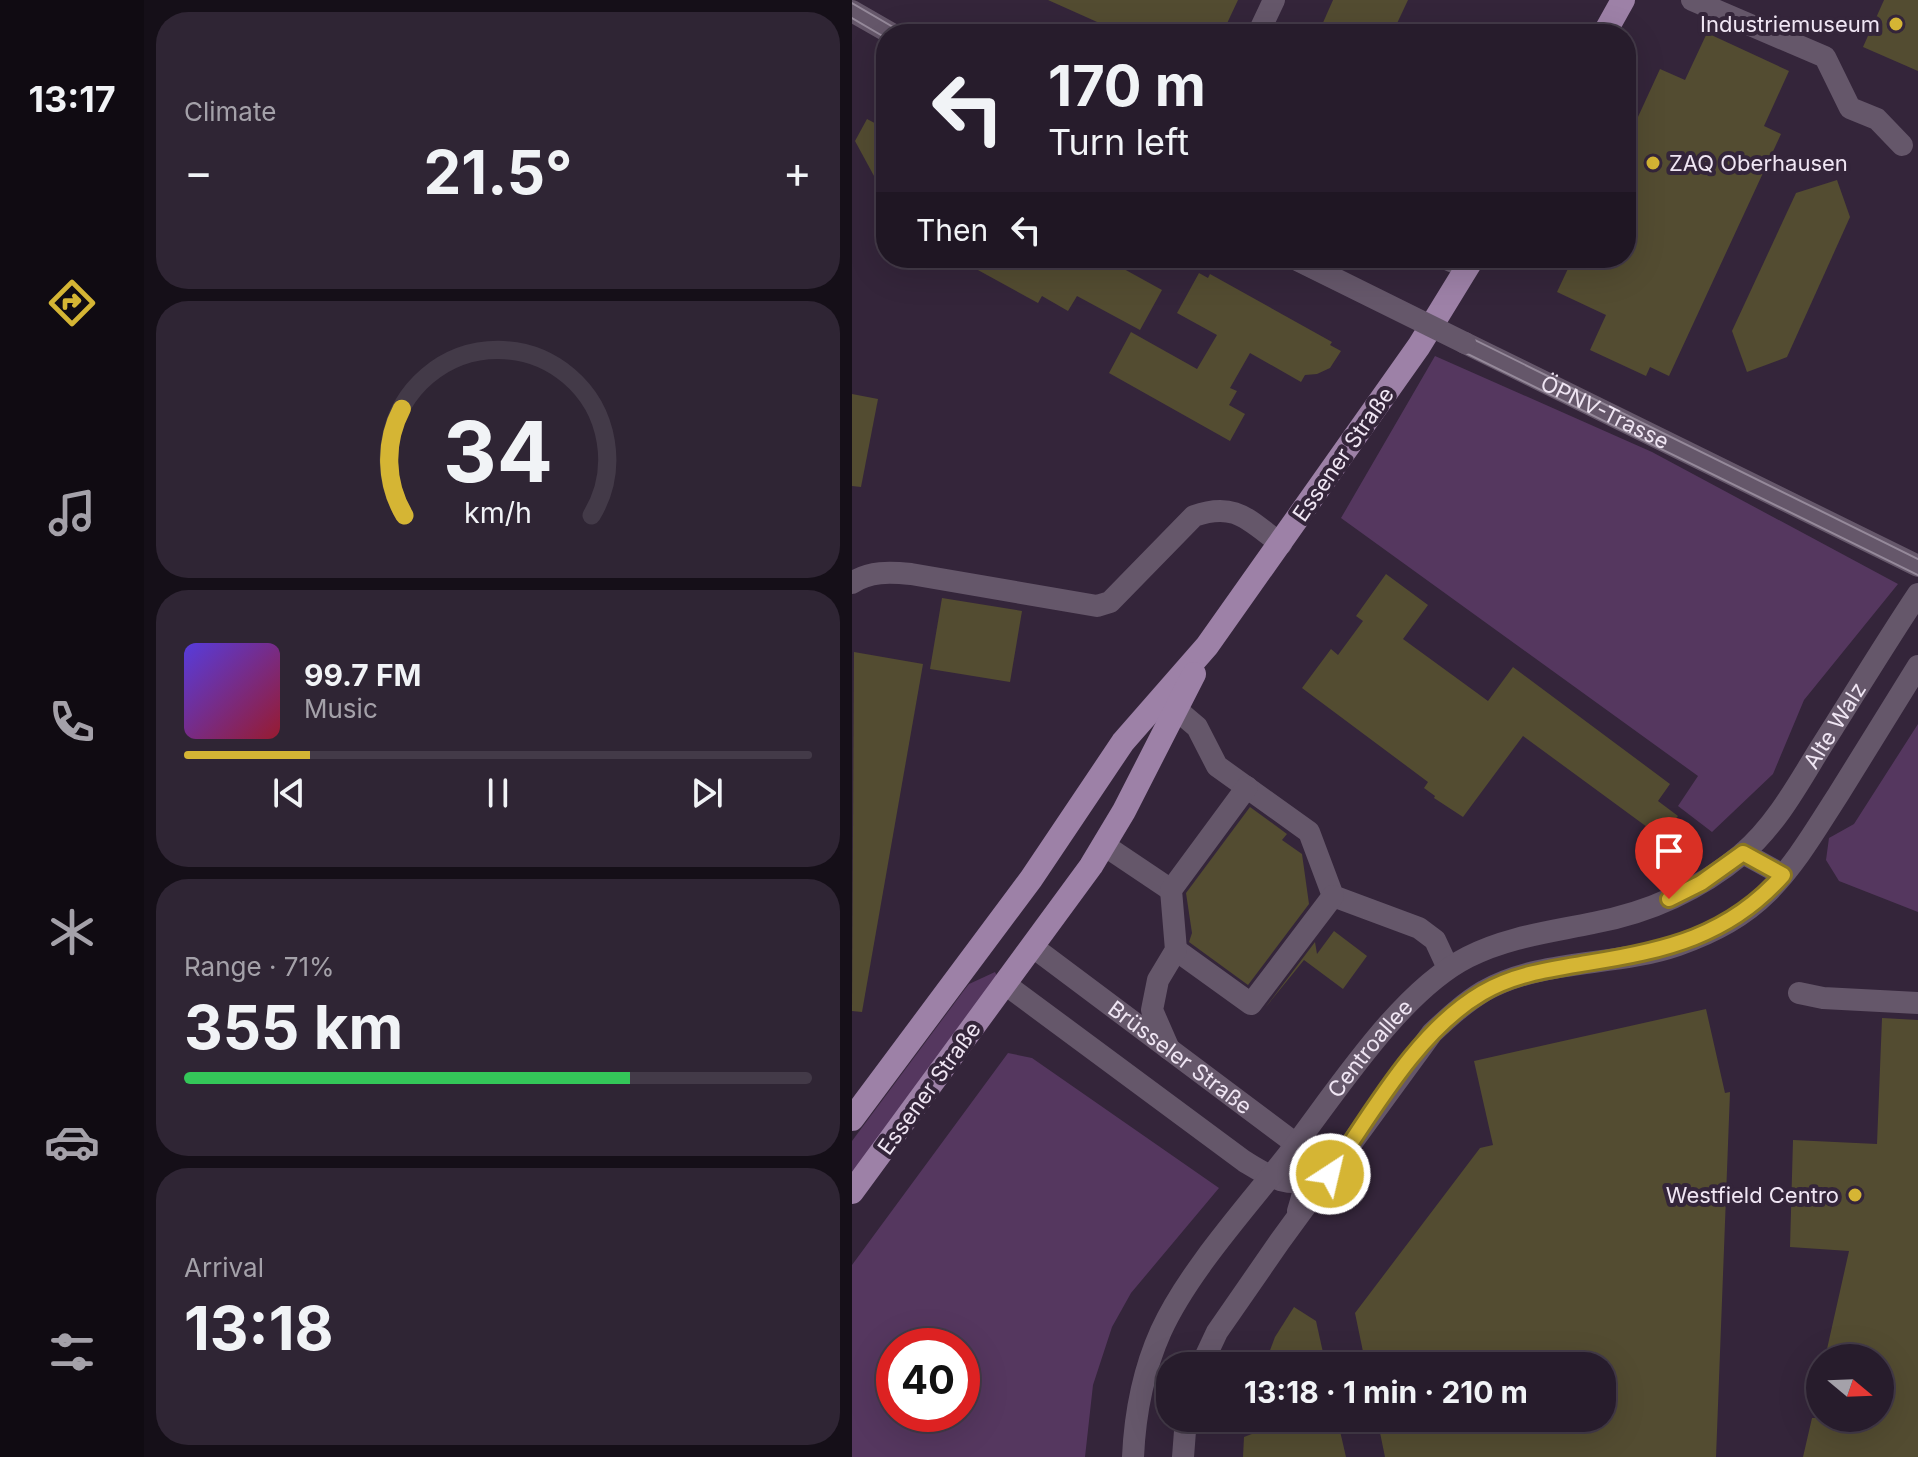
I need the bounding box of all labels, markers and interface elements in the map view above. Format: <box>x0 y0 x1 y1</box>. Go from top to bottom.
place label: Industriemuseum <box>1700 11 1880 37</box>
marker: Industriemuseum <box>1887 15 1905 33</box>
text: 170 m <box>1048 52 1206 120</box>
icon: left <box>916 56 1020 160</box>
text: 13:17 <box>28 77 116 121</box>
text: Climate <box>184 96 276 127</box>
text: Turn left <box>1048 120 1189 164</box>
text: 21.5° <box>424 136 572 208</box>
text: − <box>184 145 213 199</box>
text: + <box>783 145 812 199</box>
place label: ZAQ Oberhausen <box>1669 150 1848 176</box>
marker: ZAQ Oberhausen <box>1644 154 1662 172</box>
icon: left <box>1004 208 1048 252</box>
text: Then <box>916 212 988 248</box>
icon: directions <box>44 275 100 331</box>
street label: ÖPNV-Trasse <box>1537 369 1673 454</box>
street label: Essener Straße <box>1287 382 1399 526</box>
text: 34 <box>443 400 553 501</box>
icon: music <box>44 485 100 541</box>
text: km/h <box>464 495 532 530</box>
text: 99.7 FM <box>304 657 421 693</box>
street label: Alte Walz <box>1798 677 1871 773</box>
text: Music <box>304 693 378 724</box>
icon: phone <box>44 694 100 750</box>
icon: previous <box>267 771 311 815</box>
icon: pause <box>476 771 520 815</box>
icon: next <box>685 771 729 815</box>
pin <box>1635 817 1703 899</box>
icon: arrive <box>1647 829 1691 873</box>
icon: climate <box>44 904 100 960</box>
text: Range · 71% <box>184 951 335 982</box>
text: 355 km <box>184 991 403 1063</box>
street label: Centroallee <box>1322 994 1418 1102</box>
street label: Brüsseler Straße <box>1103 995 1257 1120</box>
street label: Essener Straße <box>872 1016 986 1160</box>
icon: car <box>44 1114 100 1170</box>
position arrow <box>1288 1132 1372 1216</box>
place label: Westfield Centro <box>1666 1182 1839 1208</box>
marker: Westfield Centro <box>1846 1186 1864 1204</box>
text: Arrival <box>184 1252 264 1283</box>
text: 13:18 <box>184 1292 334 1364</box>
icon: filters <box>44 1324 100 1380</box>
speed limit sign: 40 <box>876 1328 980 1432</box>
north arrow <box>1806 1344 1894 1432</box>
map controls <box>1806 1344 1894 1432</box>
text: 13:18 · 1 min · 210 m <box>1244 1374 1528 1410</box>

